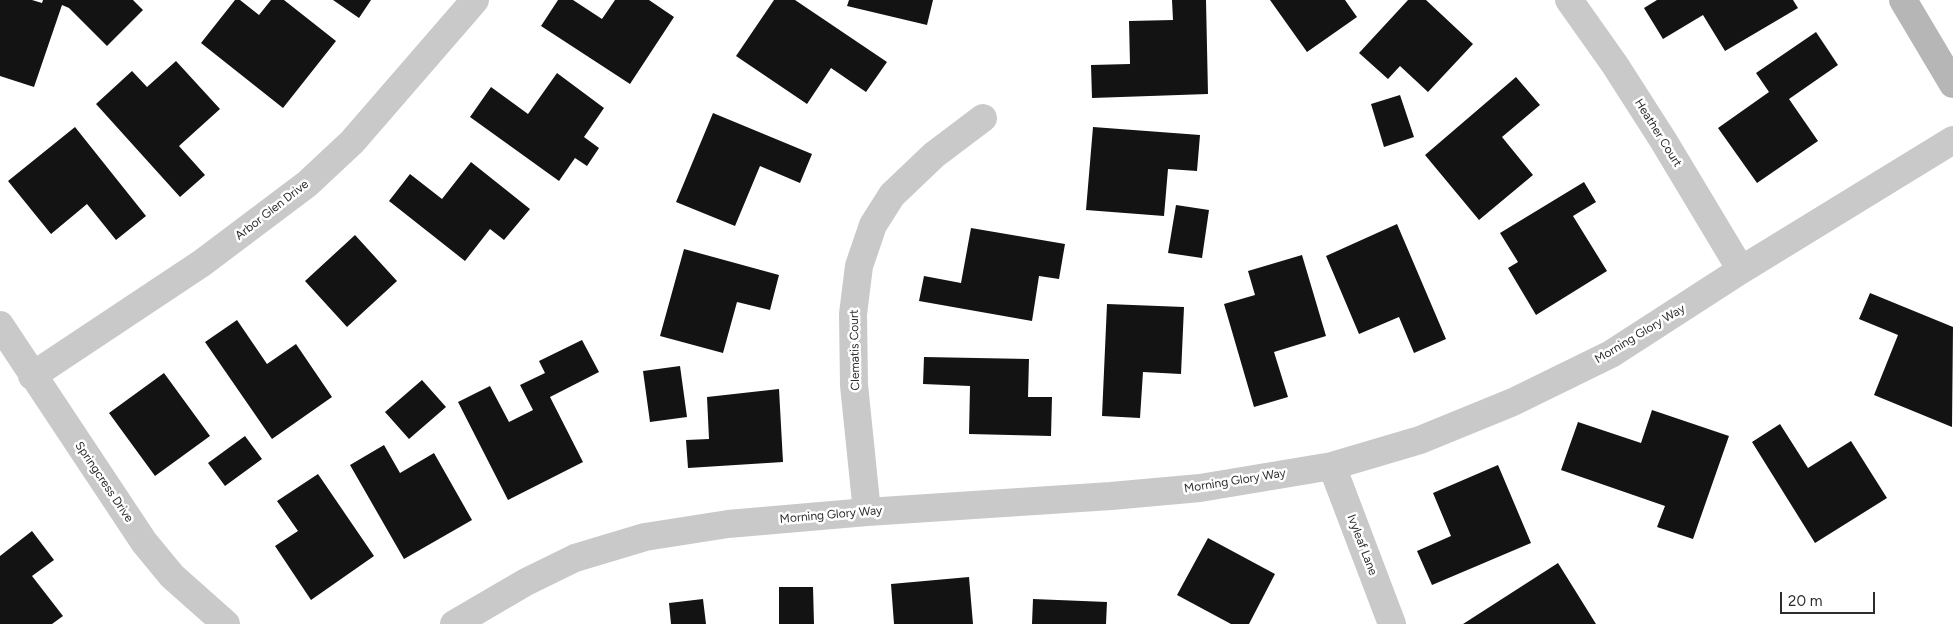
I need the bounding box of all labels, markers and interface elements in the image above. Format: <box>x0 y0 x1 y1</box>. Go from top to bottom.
street label: Heather Court <box>1631 96 1685 170</box>
street label: Arbor Glen Drive <box>233 177 311 243</box>
street label: Morning Glory Way <box>1592 301 1688 367</box>
street label: Clematis Court <box>847 309 863 391</box>
street label: Springcress Drive <box>72 439 136 525</box>
street label: Morning Glory Way <box>1183 466 1287 496</box>
street label: Morning Glory Way <box>779 503 883 527</box>
street label: Ivyleaf Lane <box>1344 512 1380 578</box>
scale bar <box>1783 582 1878 614</box>
text: 20 m <box>1788 592 1822 610</box>

